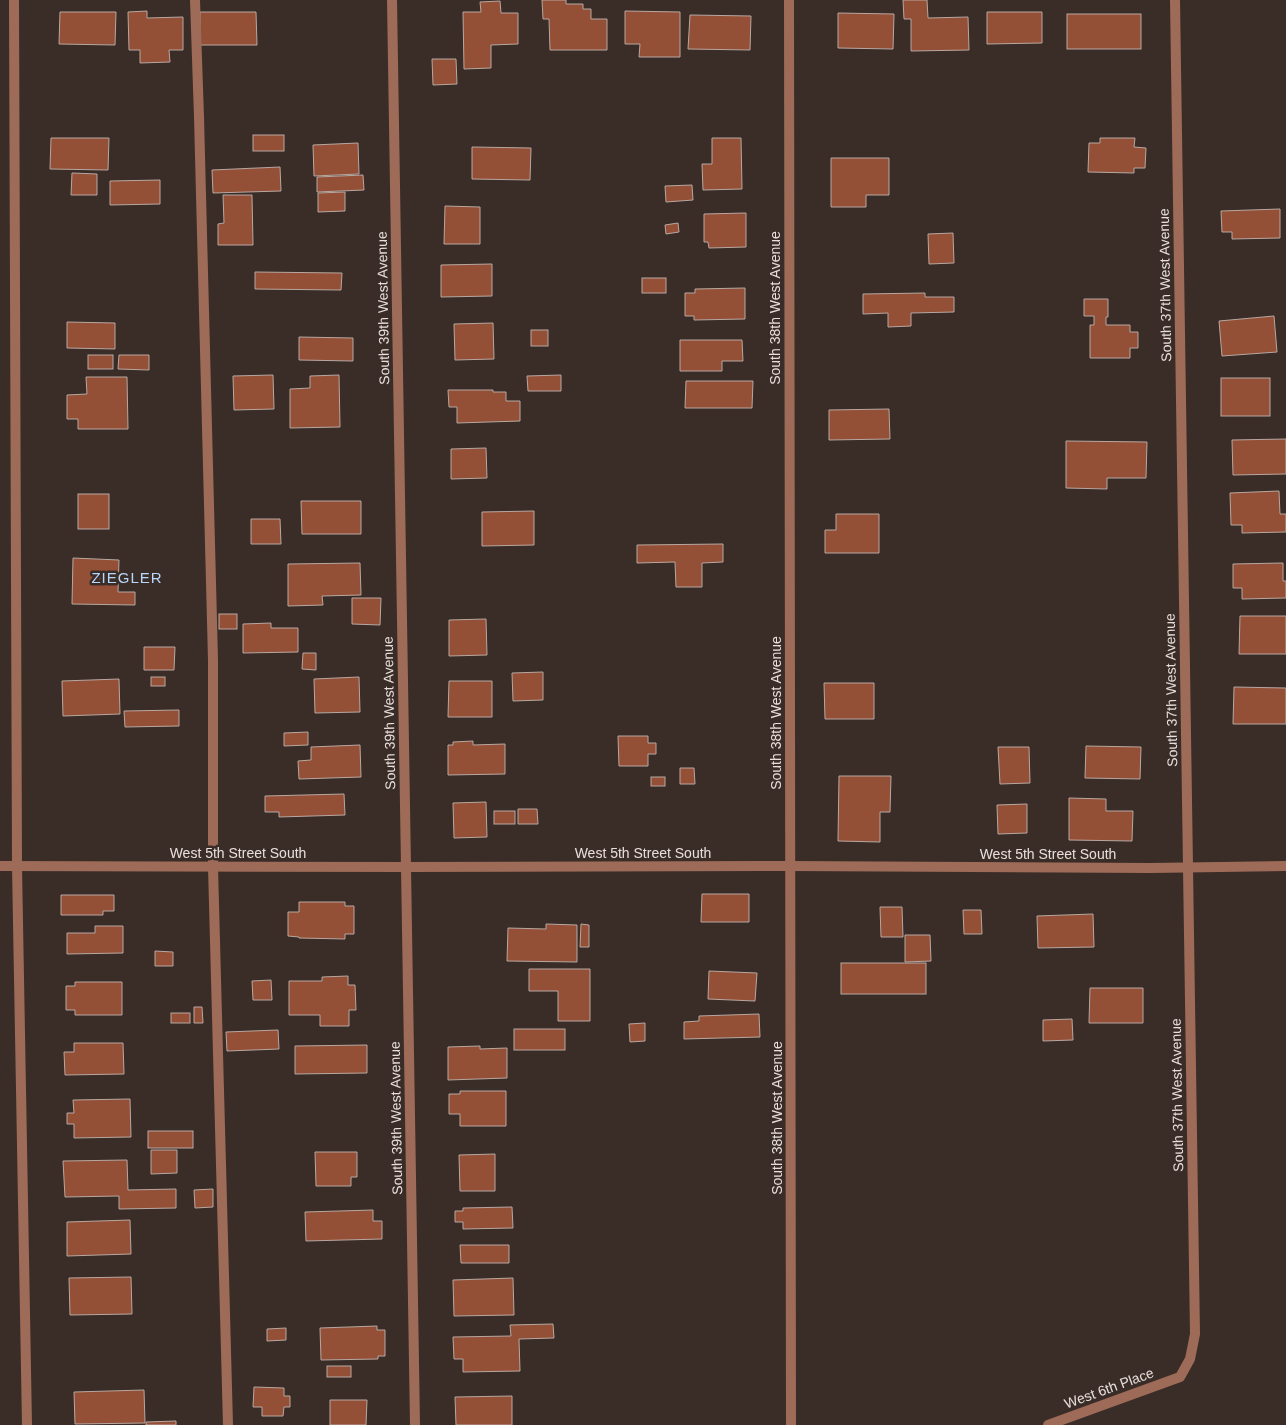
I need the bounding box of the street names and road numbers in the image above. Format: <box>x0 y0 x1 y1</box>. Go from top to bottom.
street label: South 37th West Avenue <box>1156 208 1174 362</box>
street label: South 39th West Avenue <box>374 231 392 385</box>
street label: South 38th West Avenue <box>767 231 783 385</box>
street label: South 37th West Avenue <box>1162 613 1180 767</box>
street label: South 39th West Avenue <box>380 636 398 790</box>
street label: South 38th West Avenue <box>768 636 784 790</box>
street label: West 5th Street South <box>170 845 306 861</box>
street label: West 5th Street South <box>575 845 711 861</box>
street label: West 5th Street South <box>980 846 1116 862</box>
street label: South 37th West Avenue <box>1168 1018 1186 1172</box>
street label: South 39th West Avenue <box>387 1041 405 1195</box>
street label: South 38th West Avenue <box>769 1041 785 1195</box>
street label: West 6th Place <box>1062 1364 1156 1412</box>

